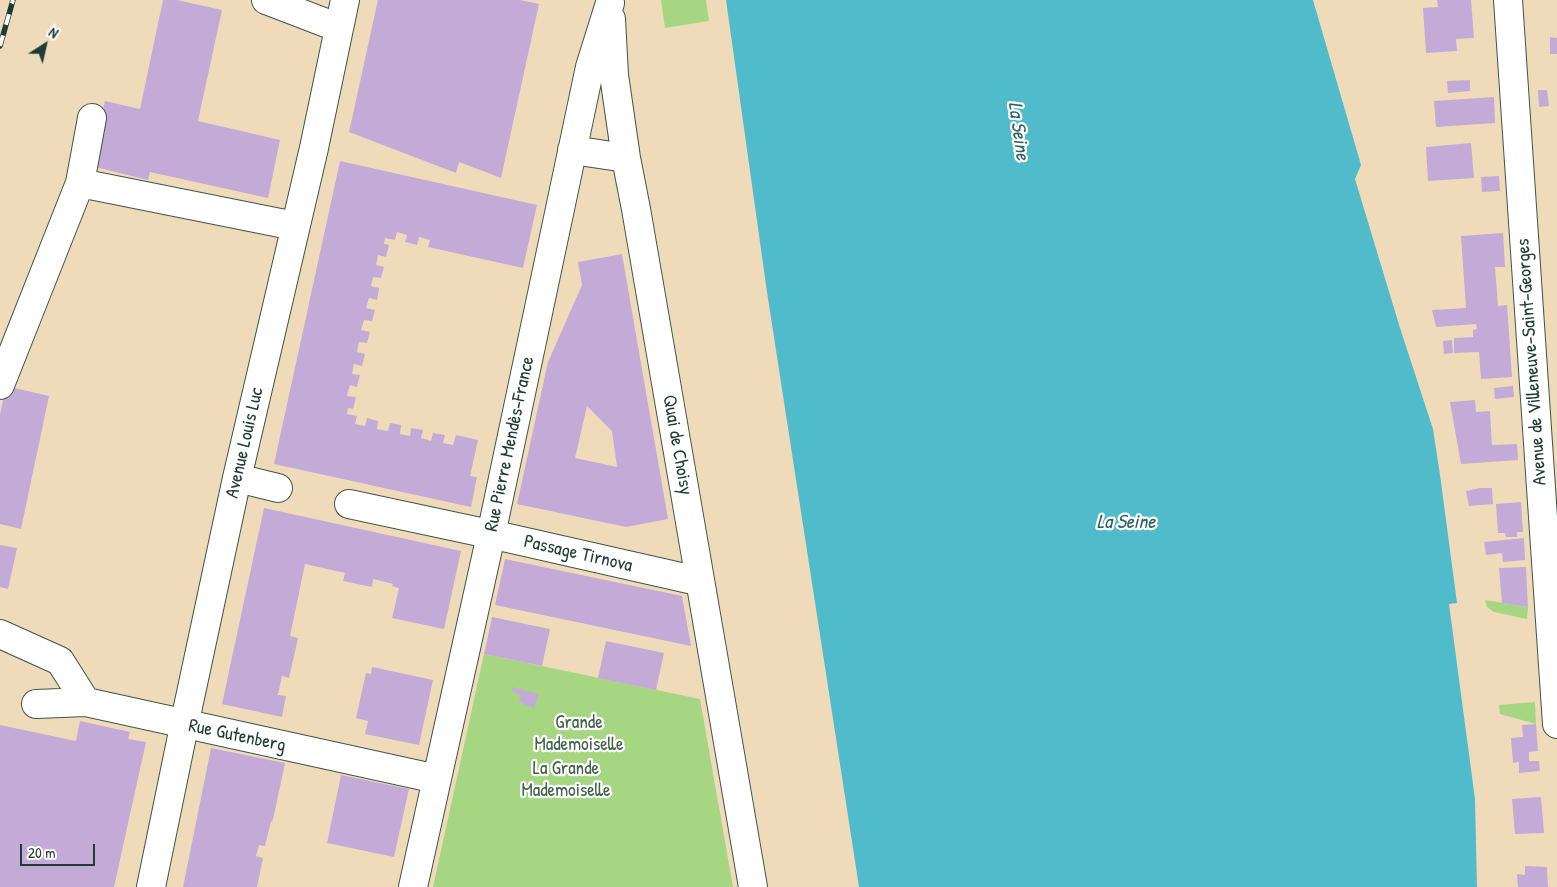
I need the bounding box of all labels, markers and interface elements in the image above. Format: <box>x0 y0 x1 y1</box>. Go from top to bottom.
north arrow <box>20 20 70 70</box>
text: N <box>45 22 62 42</box>
water label: La Seine <box>1002 100 1034 162</box>
street label: Avenue de Villeneuve-Saint-Georges <box>1512 238 1552 486</box>
street label: Rue Pierre Mendès-France <box>480 354 540 534</box>
street label: Avenue Louis Luc <box>221 385 269 501</box>
street label: Quai de Choisy <box>657 393 697 497</box>
water label: La Seine <box>1097 511 1155 535</box>
street label: Passage Tirnova <box>521 530 635 578</box>
park label: Grande Mademoiselle <box>534 712 624 756</box>
street label: Rue Gutenberg <box>186 715 288 757</box>
park label: La Grande Mademoiselle <box>521 758 611 802</box>
scale bar <box>22 834 98 866</box>
text: 20 m <box>28 842 55 863</box>

